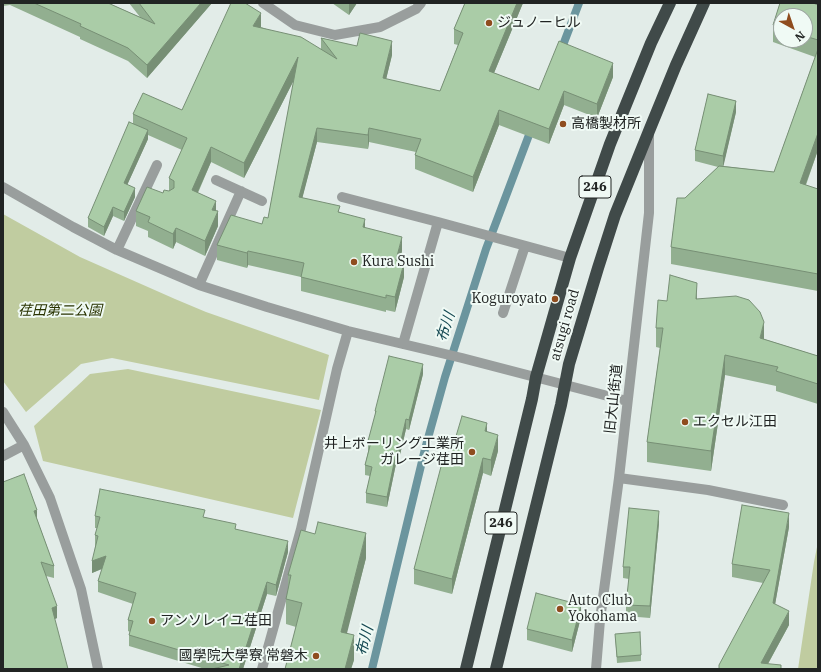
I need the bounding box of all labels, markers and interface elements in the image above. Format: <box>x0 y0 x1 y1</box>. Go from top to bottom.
north arrow <box>773 8 813 48</box>
place label: ジュノーヒル <box>497 15 581 31</box>
marker: ジュノーヒル <box>484 18 494 28</box>
text: N <box>792 28 808 45</box>
place label: 高橋製材所 <box>571 116 641 132</box>
marker: 高橋製材所 <box>558 119 568 129</box>
road number: 246 <box>579 176 611 198</box>
place label: Kura Sushi <box>362 254 434 270</box>
marker: Kura Sushi <box>349 257 359 267</box>
street label: atsugi road <box>547 287 583 363</box>
place label: Koguroyato <box>472 291 547 307</box>
marker: Koguroyato <box>550 294 560 304</box>
park label: 荏田第二公園 <box>18 303 102 319</box>
water label: 布川 <box>433 310 459 344</box>
street label: 旧大山街道 <box>602 363 626 435</box>
place label: エクセル江田 <box>693 414 777 430</box>
marker: エクセル江田 <box>680 417 690 427</box>
place label: 井上ボーリング工業所 ガレージ荏田 <box>324 436 464 468</box>
marker: 井上ボーリング工業所 ガレージ荏田 <box>467 447 477 457</box>
road number: 246 <box>485 512 517 534</box>
place label: Auto Club Yokohama <box>568 593 637 626</box>
marker: Auto Club Yokohama <box>555 604 565 614</box>
place label: アンソレイユ荏田 <box>160 613 272 629</box>
marker: アンソレイユ荏田 <box>147 616 157 626</box>
water label: 布川 <box>353 624 377 658</box>
place label: 國學院大學寮 常磐木 <box>179 648 308 664</box>
marker: 國學院大學寮 常磐木 <box>311 651 321 661</box>

